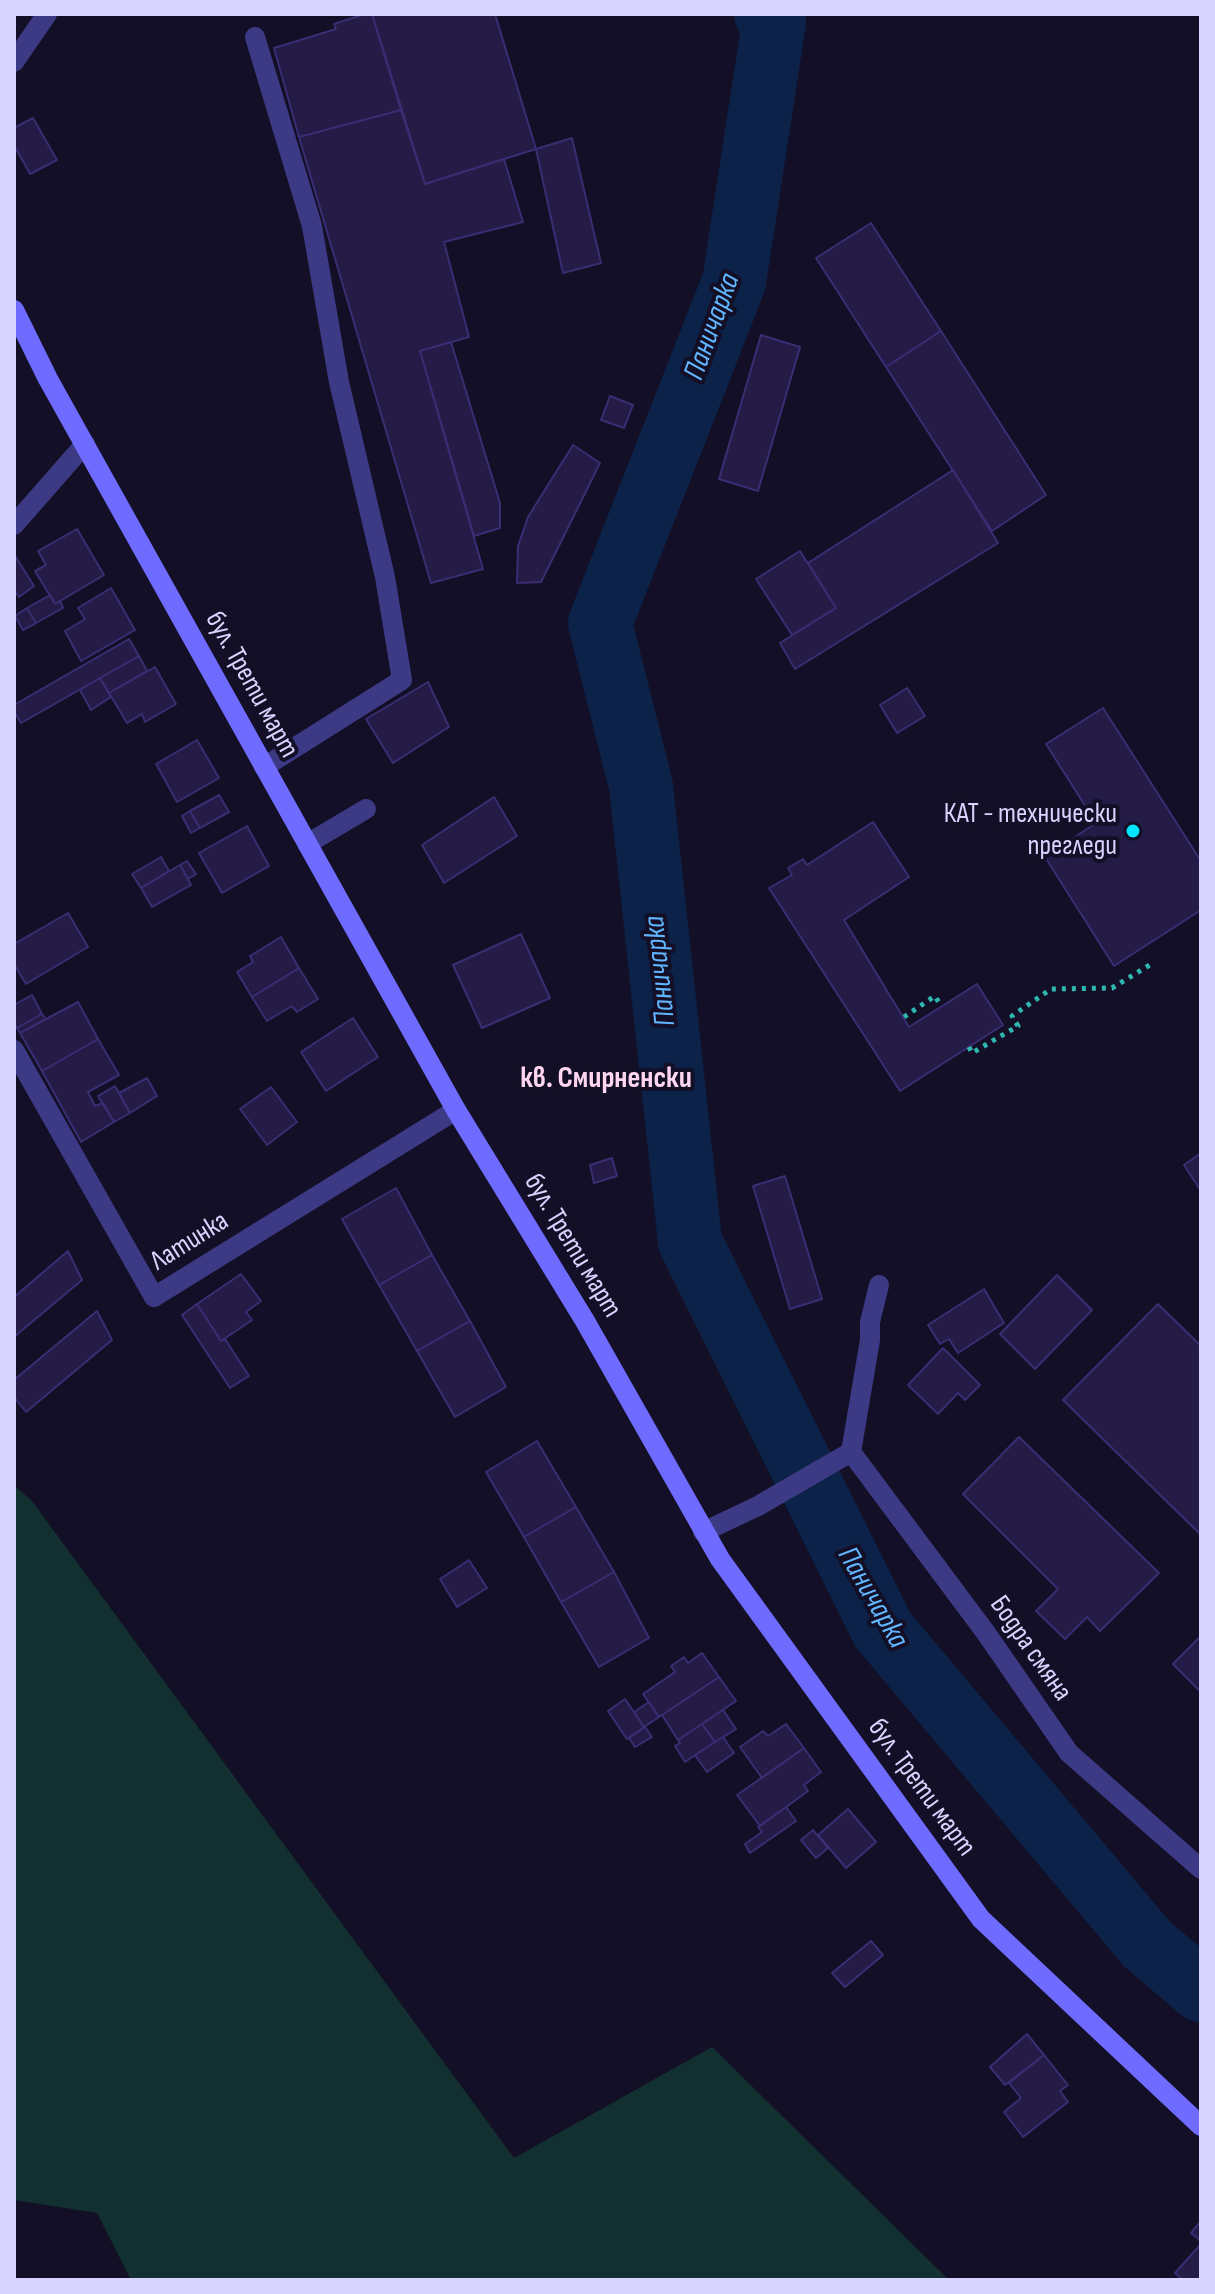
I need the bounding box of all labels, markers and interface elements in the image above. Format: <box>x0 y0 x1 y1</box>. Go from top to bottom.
water label: Паничарка <box>677 269 749 385</box>
street label: бул. Трети март <box>197 606 305 764</box>
place label: КАТ - технически прегледи <box>944 798 1117 864</box>
marker: КАТ - технически прегледи <box>1124 822 1142 840</box>
water label: Паничарка <box>637 914 685 1028</box>
district label: кв. Смирненски <box>520 1061 692 1097</box>
street label: бул. Трети март <box>516 1168 628 1324</box>
street label: Латинка <box>145 1205 235 1279</box>
water label: Паничарка <box>829 1541 915 1655</box>
street label: Бодра смяна <box>982 1590 1078 1708</box>
street label: бул. Трети март <box>860 1713 982 1863</box>

